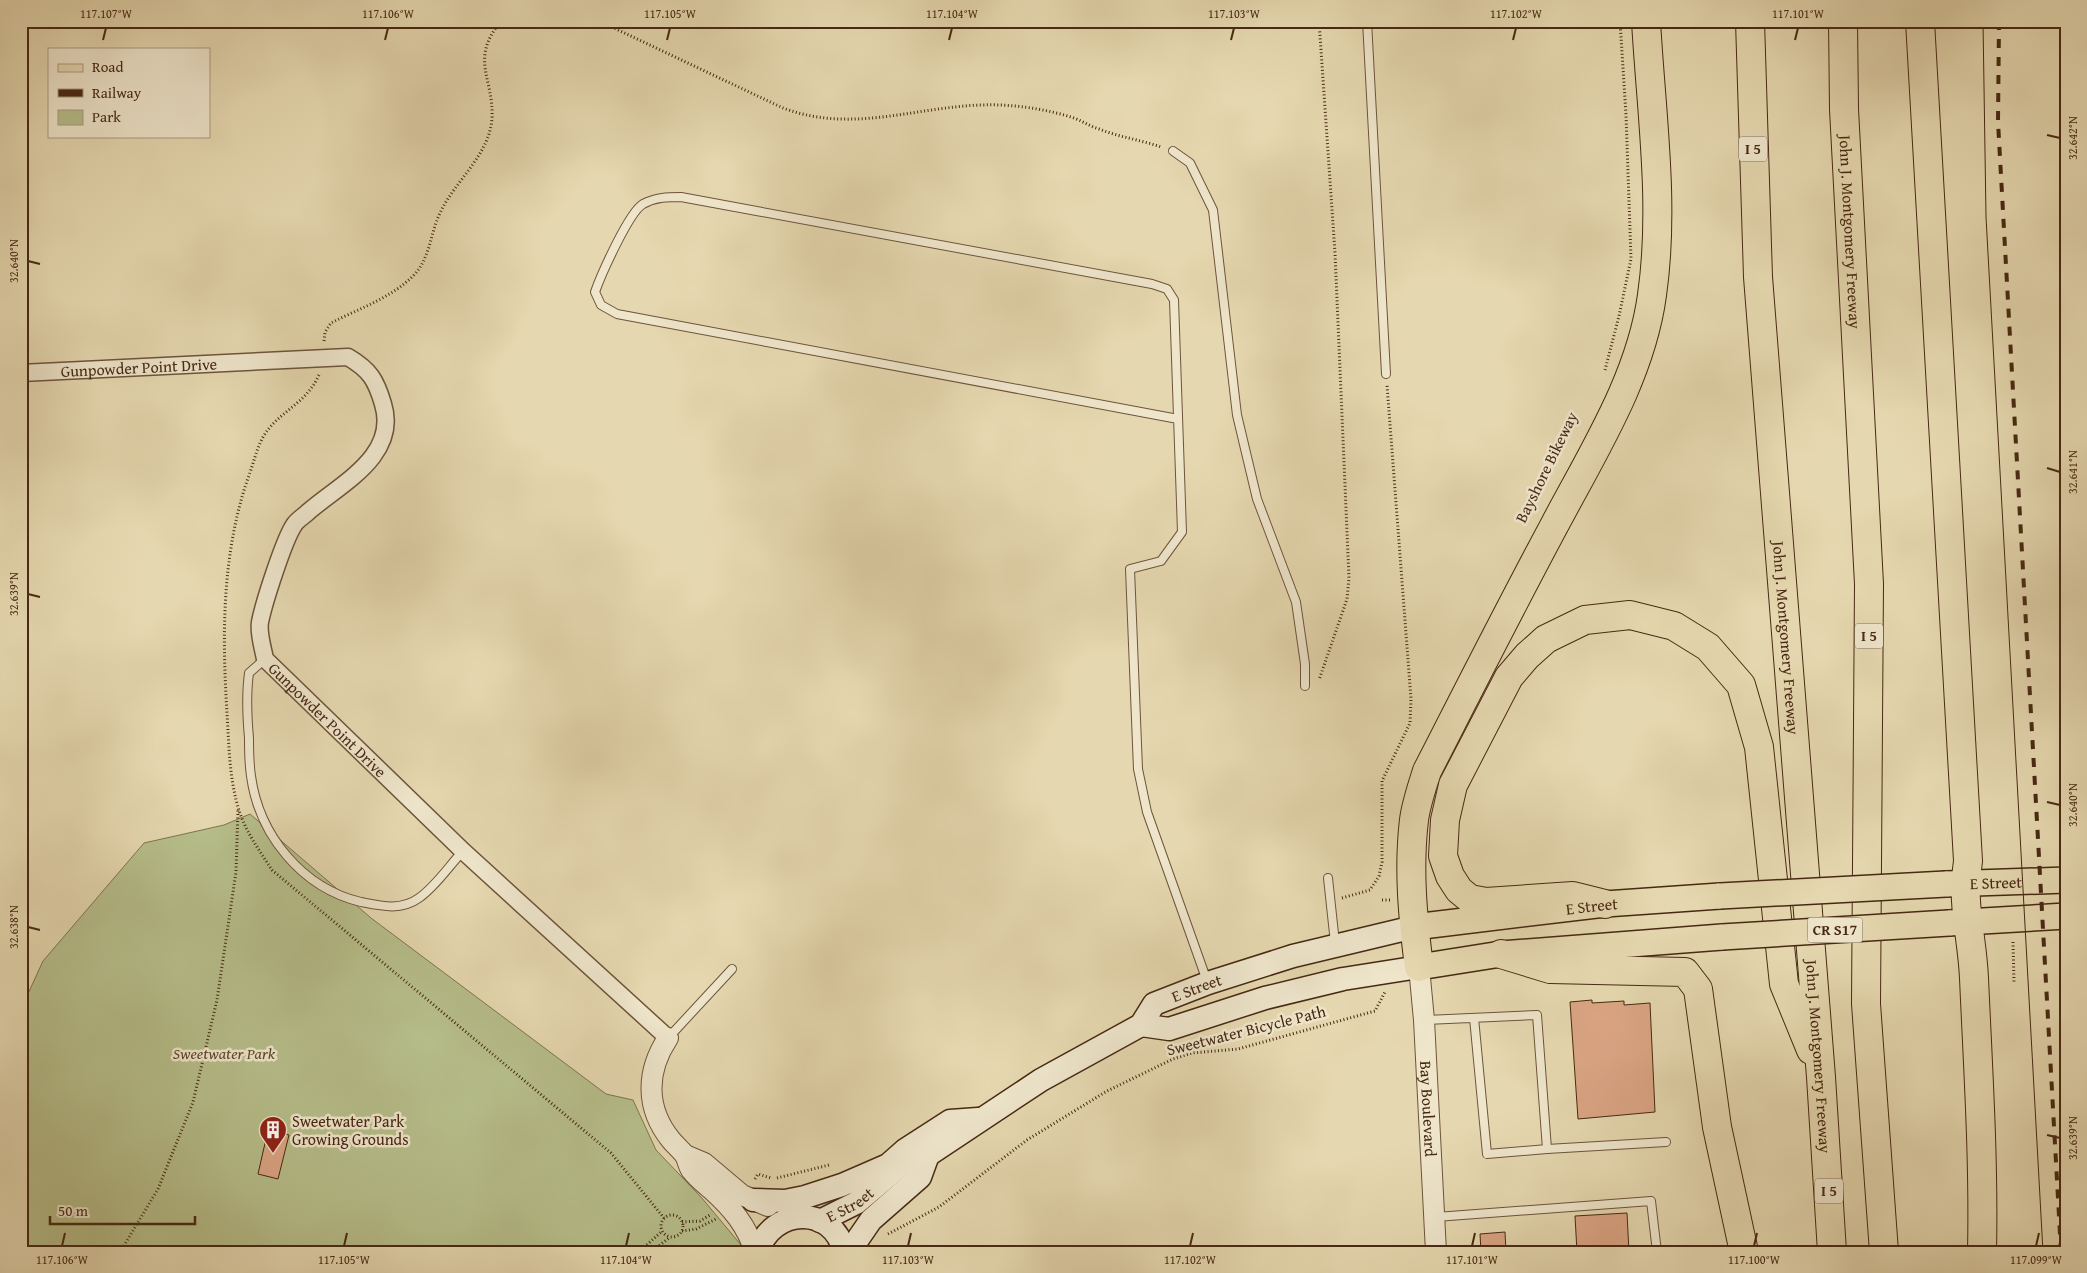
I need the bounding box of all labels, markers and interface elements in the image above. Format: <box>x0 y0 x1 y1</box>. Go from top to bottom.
text: 117.107°W <box>80 5 133 22</box>
text: 117.106°W <box>362 5 415 22</box>
text: 117.105°W <box>644 5 697 22</box>
text: 117.104°W <box>926 5 979 22</box>
text: 117.103°W <box>1208 5 1261 22</box>
text: 117.102°W <box>1490 5 1543 22</box>
text: 117.101°W <box>1772 5 1825 22</box>
legend <box>48 48 210 138</box>
text: Road <box>92 56 123 77</box>
text: Railway <box>92 82 142 103</box>
text: Park <box>92 106 121 127</box>
text: 32.642°N <box>2064 116 2081 160</box>
street label: John J. Montgomery Freeway <box>1833 132 1868 329</box>
road number: I 5 <box>1739 136 1767 162</box>
text: 32.640°N <box>5 239 22 283</box>
street label: Gunpowder Point Drive <box>60 351 218 383</box>
street label: Bayshore Bikeway <box>1509 407 1583 527</box>
text: 32.641°N <box>2064 450 2081 494</box>
street label: John J. Montgomery Freeway <box>1767 538 1806 735</box>
text: 32.639°N <box>5 572 22 616</box>
road number: I 5 <box>1855 624 1883 648</box>
street label: Gunpowder Point Drive <box>263 657 392 783</box>
text: 32.640°N <box>2064 783 2081 827</box>
street label: E Street <box>1970 869 2023 895</box>
street label: E Street <box>1564 891 1619 921</box>
text: 32.638°N <box>5 905 22 949</box>
road number: CR S17 <box>1808 918 1862 942</box>
street label: John J. Montgomery Freeway <box>1800 957 1838 1154</box>
street label: E Street <box>1168 967 1225 1008</box>
street label: Sweetwater Bicycle Path <box>1164 999 1328 1061</box>
park label: Sweetwater Park <box>173 1041 276 1065</box>
street label: Bay Boulevard <box>1414 1060 1443 1158</box>
place label: Sweetwater Park Growing Grounds <box>292 1109 409 1151</box>
building icon: Sweetwater Park Growing Grounds <box>258 1115 288 1154</box>
text: 32.639°N <box>2064 1116 2081 1160</box>
road number: I 5 <box>1815 1178 1843 1204</box>
street label: E Street <box>822 1181 879 1228</box>
scale bar <box>50 1193 195 1225</box>
text: 50 m <box>58 1200 89 1221</box>
text: 117.106°W <box>36 1251 89 1268</box>
text: 117.105°W <box>318 1251 371 1268</box>
text: 117.104°W <box>600 1251 653 1268</box>
text: 117.103°W <box>882 1251 935 1268</box>
text: 117.102°W <box>1164 1251 1217 1268</box>
text: 117.101°W <box>1446 1251 1499 1268</box>
text: 117.100°W <box>1728 1251 1781 1268</box>
text: 117.099°W <box>2010 1251 2063 1268</box>

